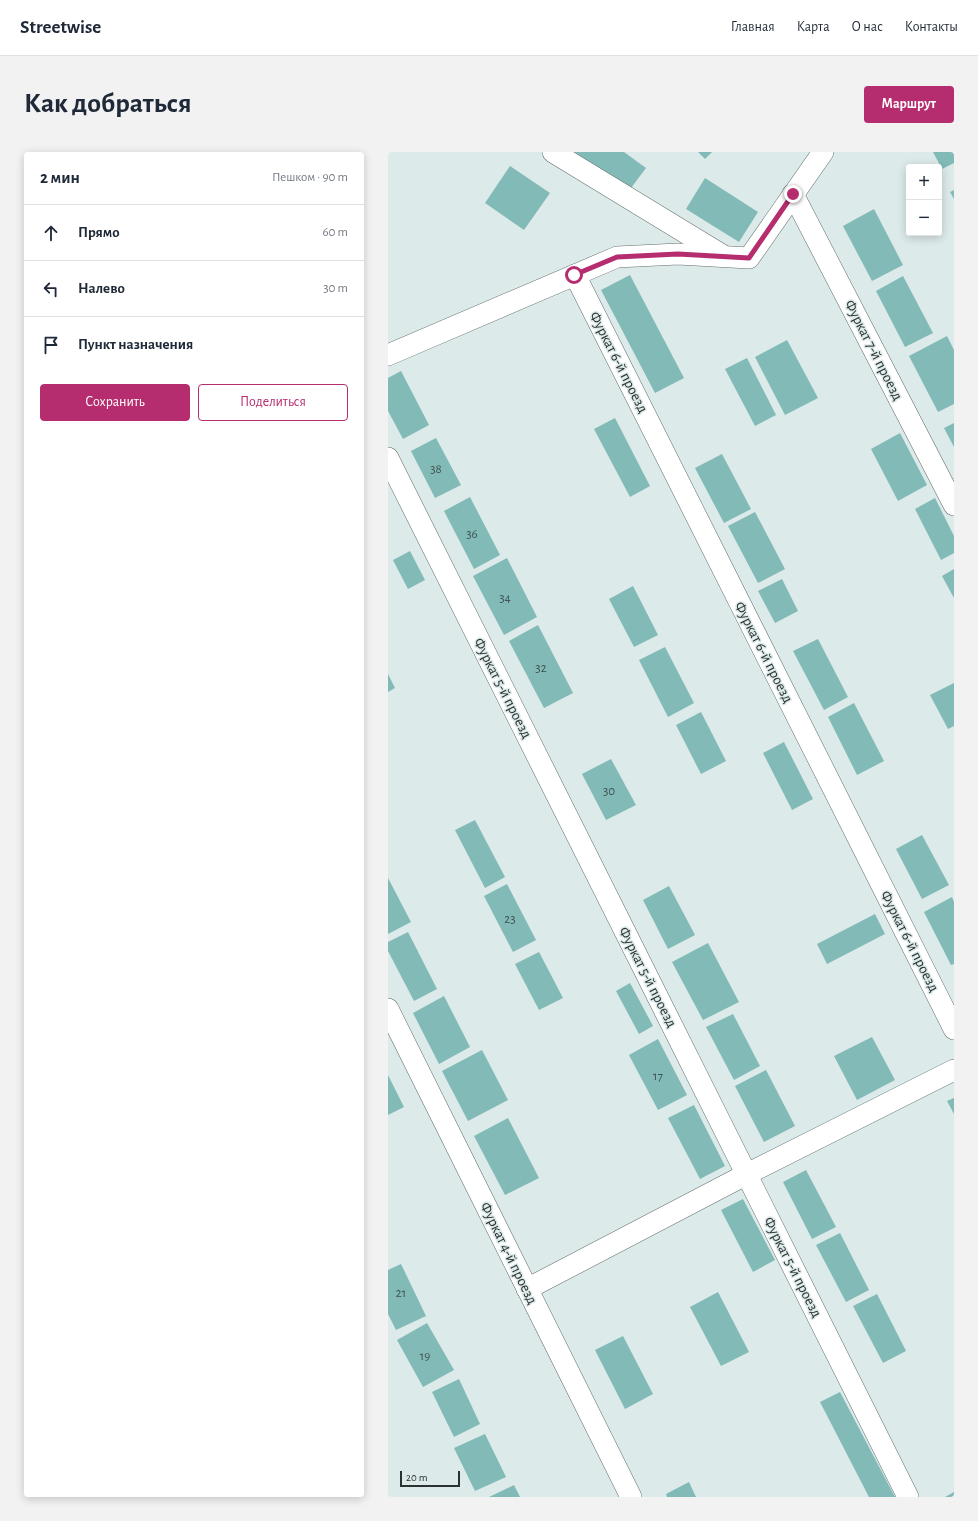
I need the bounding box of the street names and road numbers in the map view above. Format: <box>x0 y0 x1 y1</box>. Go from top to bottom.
street label: Фуркат 7-й проезд <box>842 298 905 403</box>
street label: Фуркат 6-й проезд <box>587 309 651 415</box>
street label: Фуркат 6-й проезд <box>732 599 796 705</box>
street label: Фуркат 5-й проезд <box>471 636 534 741</box>
street label: Фуркат 6-й проезд <box>878 888 942 994</box>
street label: Фуркат 5-й проезд <box>616 925 679 1030</box>
street label: Фуркат 4-й проезд <box>477 1200 540 1307</box>
street label: Фуркат 5-й проезд <box>761 1215 824 1320</box>

